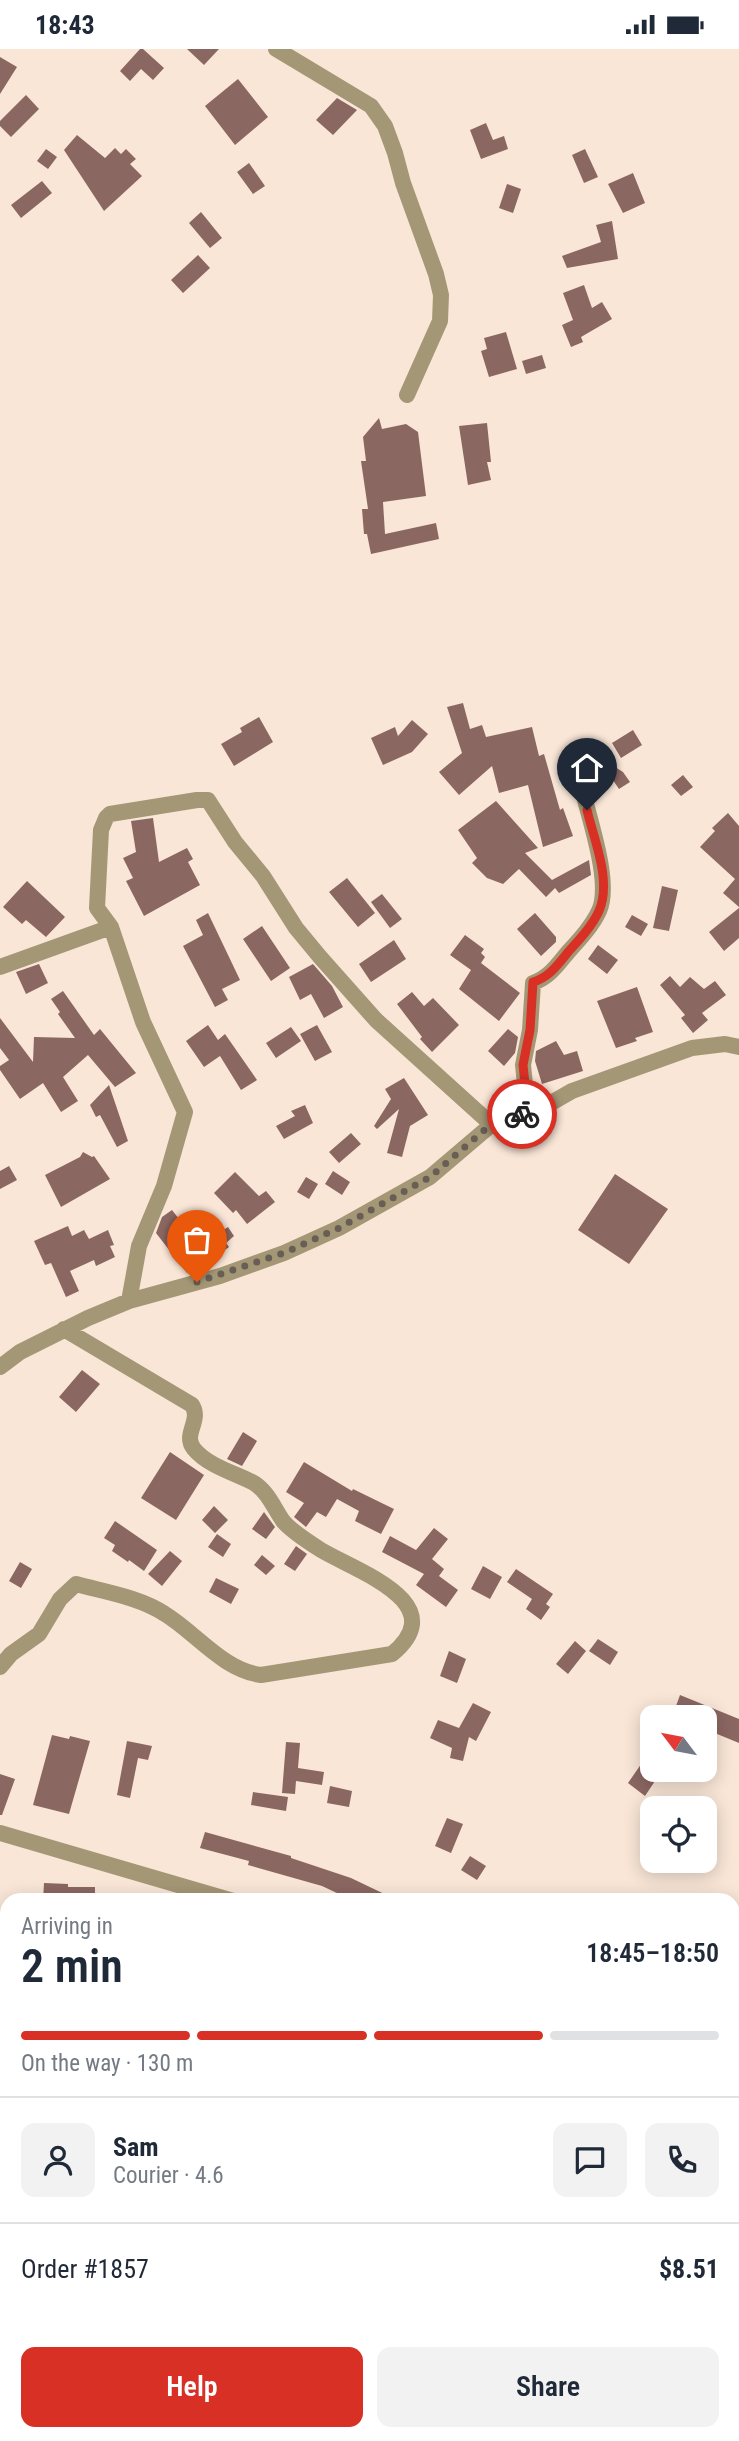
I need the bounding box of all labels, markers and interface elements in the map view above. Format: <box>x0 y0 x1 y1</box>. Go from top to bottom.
text: 18:43 <box>35 10 95 40</box>
pin <box>557 738 617 810</box>
icon: home <box>568 749 606 787</box>
courier <box>487 1079 557 1149</box>
icon: bike <box>503 1095 541 1133</box>
pin <box>167 1210 227 1282</box>
icon: bag <box>178 1221 216 1259</box>
north arrow <box>640 1705 718 1781</box>
map controls <box>640 1705 717 1873</box>
button: locate <box>640 1796 717 1873</box>
text: Arriving in <box>21 1913 113 1940</box>
text: 18:45–18:50 <box>586 1938 719 1968</box>
text: 2 min <box>21 1939 123 1993</box>
text: On the way · 130 m <box>21 2050 193 2077</box>
button: person <box>21 2123 95 2197</box>
button: chat <box>553 2123 627 2197</box>
button: phone <box>645 2123 719 2197</box>
text: Sam <box>113 2132 159 2162</box>
text: Courier · 4.6 <box>113 2162 224 2189</box>
text: Order #1857 <box>21 2254 149 2284</box>
text: $8.51 <box>659 2254 719 2284</box>
button: Help <box>21 2347 363 2427</box>
button: Share <box>377 2347 719 2427</box>

